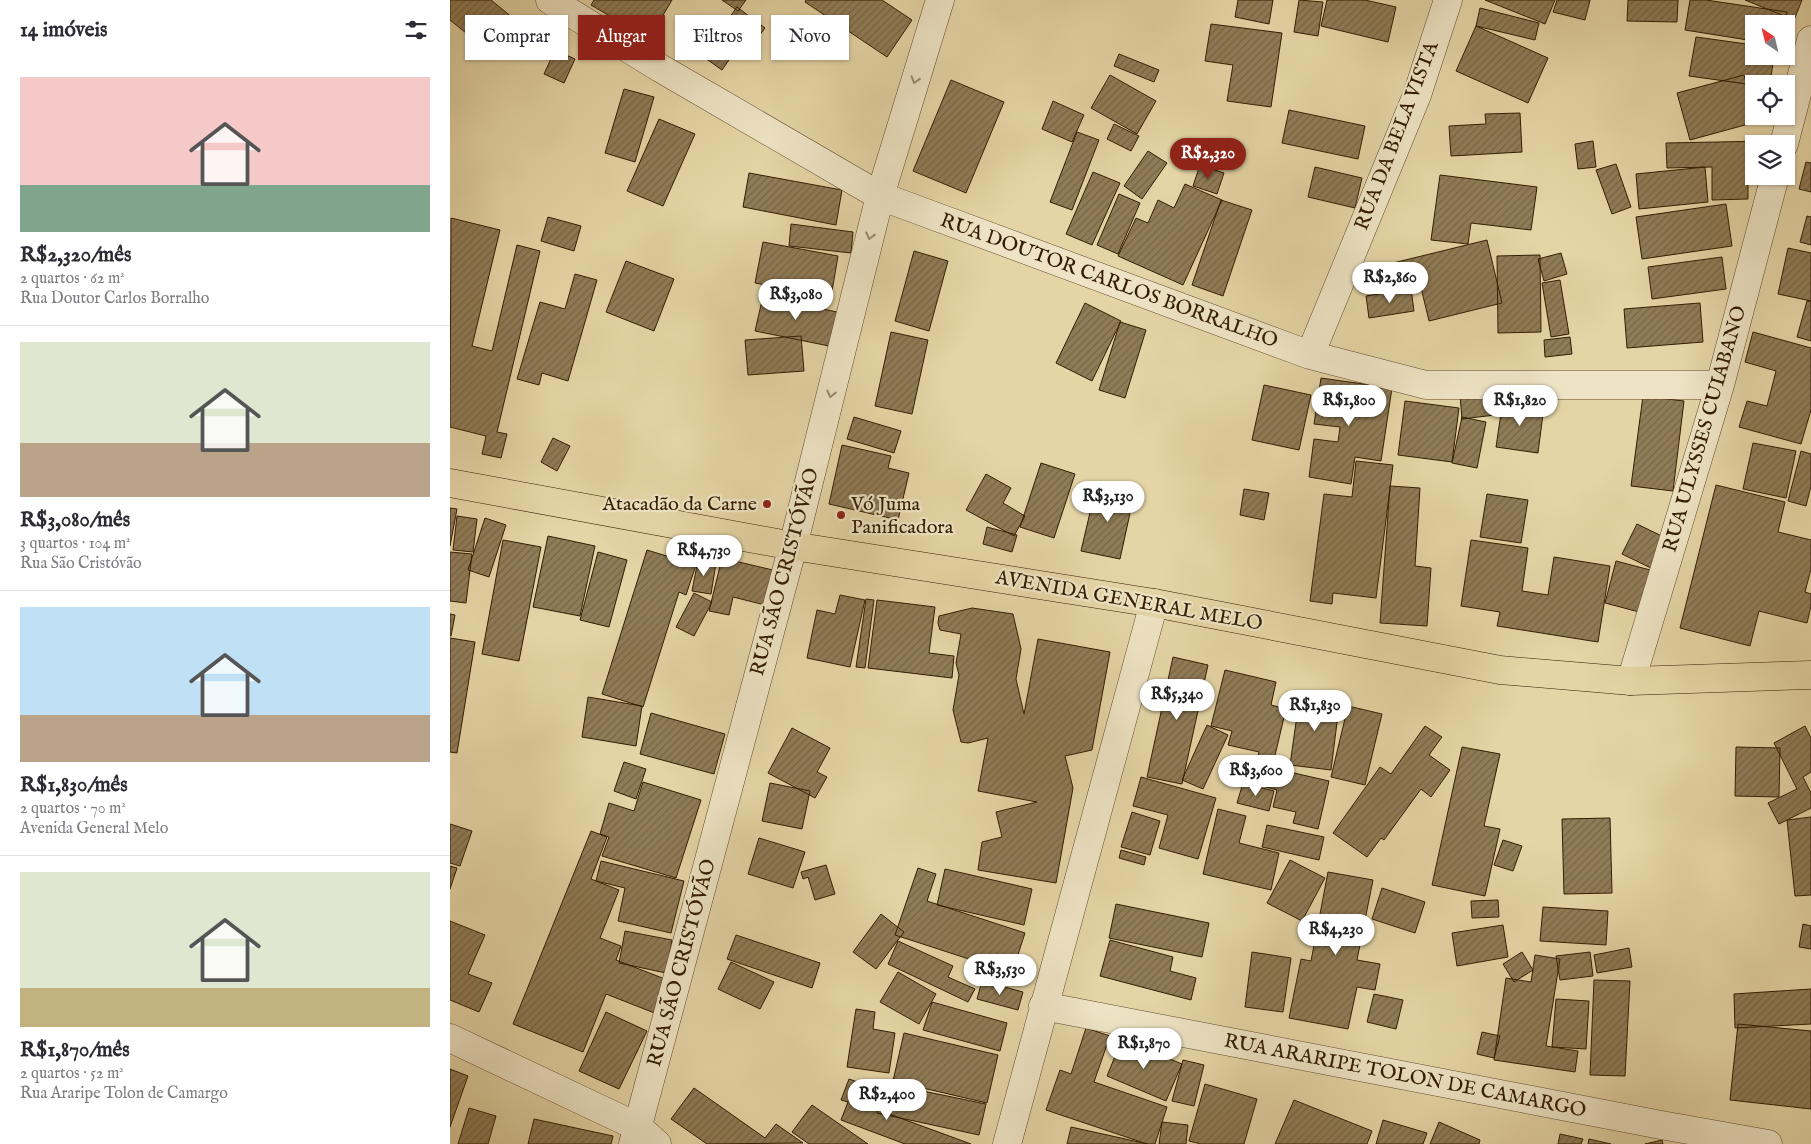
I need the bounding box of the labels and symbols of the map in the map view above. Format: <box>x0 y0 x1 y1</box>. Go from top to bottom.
north arrow <box>1745 15 1795 65</box>
street label: RUA DA BELA VISTA <box>1349 37 1445 234</box>
one-way arrow <box>911 76 921 84</box>
pin: R$2,320 <box>1162 138 1254 180</box>
street label: RUA DOUTOR CARLOS BORRALHO <box>937 208 1281 354</box>
one-way arrow <box>865 232 876 241</box>
pin: R$2,860 <box>1344 262 1436 304</box>
pin: R$3,080 <box>750 278 842 321</box>
street label: RUA ULYSSES CUIABANO <box>1658 303 1752 555</box>
pin: R$1,800 <box>1303 384 1395 427</box>
pin: R$1,820 <box>1474 384 1566 427</box>
one-way arrow <box>826 389 837 398</box>
street label: RUA SÃO CRISTÓVÃO <box>745 465 825 679</box>
pin: R$3,130 <box>1062 480 1154 523</box>
place label: Atacadão da Carne <box>602 492 757 517</box>
place label: Vó Juma Panificadora <box>850 492 954 540</box>
marker: Atacadão da Carne <box>761 498 773 510</box>
marker: Vó Juma Panificadora <box>835 509 847 521</box>
pin: R$4,730 <box>658 534 750 577</box>
street label: AVENIDA GENERAL MELO <box>993 565 1264 637</box>
pin: R$5,340 <box>1131 678 1223 721</box>
pin: R$1,830 <box>1269 690 1361 732</box>
pin: R$3,600 <box>1210 754 1302 797</box>
street label: RUA SÃO CRISTÓVÃO <box>642 856 722 1070</box>
pin: R$4,230 <box>1290 914 1382 956</box>
pin: R$3,530 <box>954 954 1046 996</box>
pin: R$1,870 <box>1098 1028 1190 1070</box>
street label: RUA ARARIPE TOLON DE CAMARGO <box>1222 1029 1588 1123</box>
pin: R$2,400 <box>841 1078 933 1121</box>

